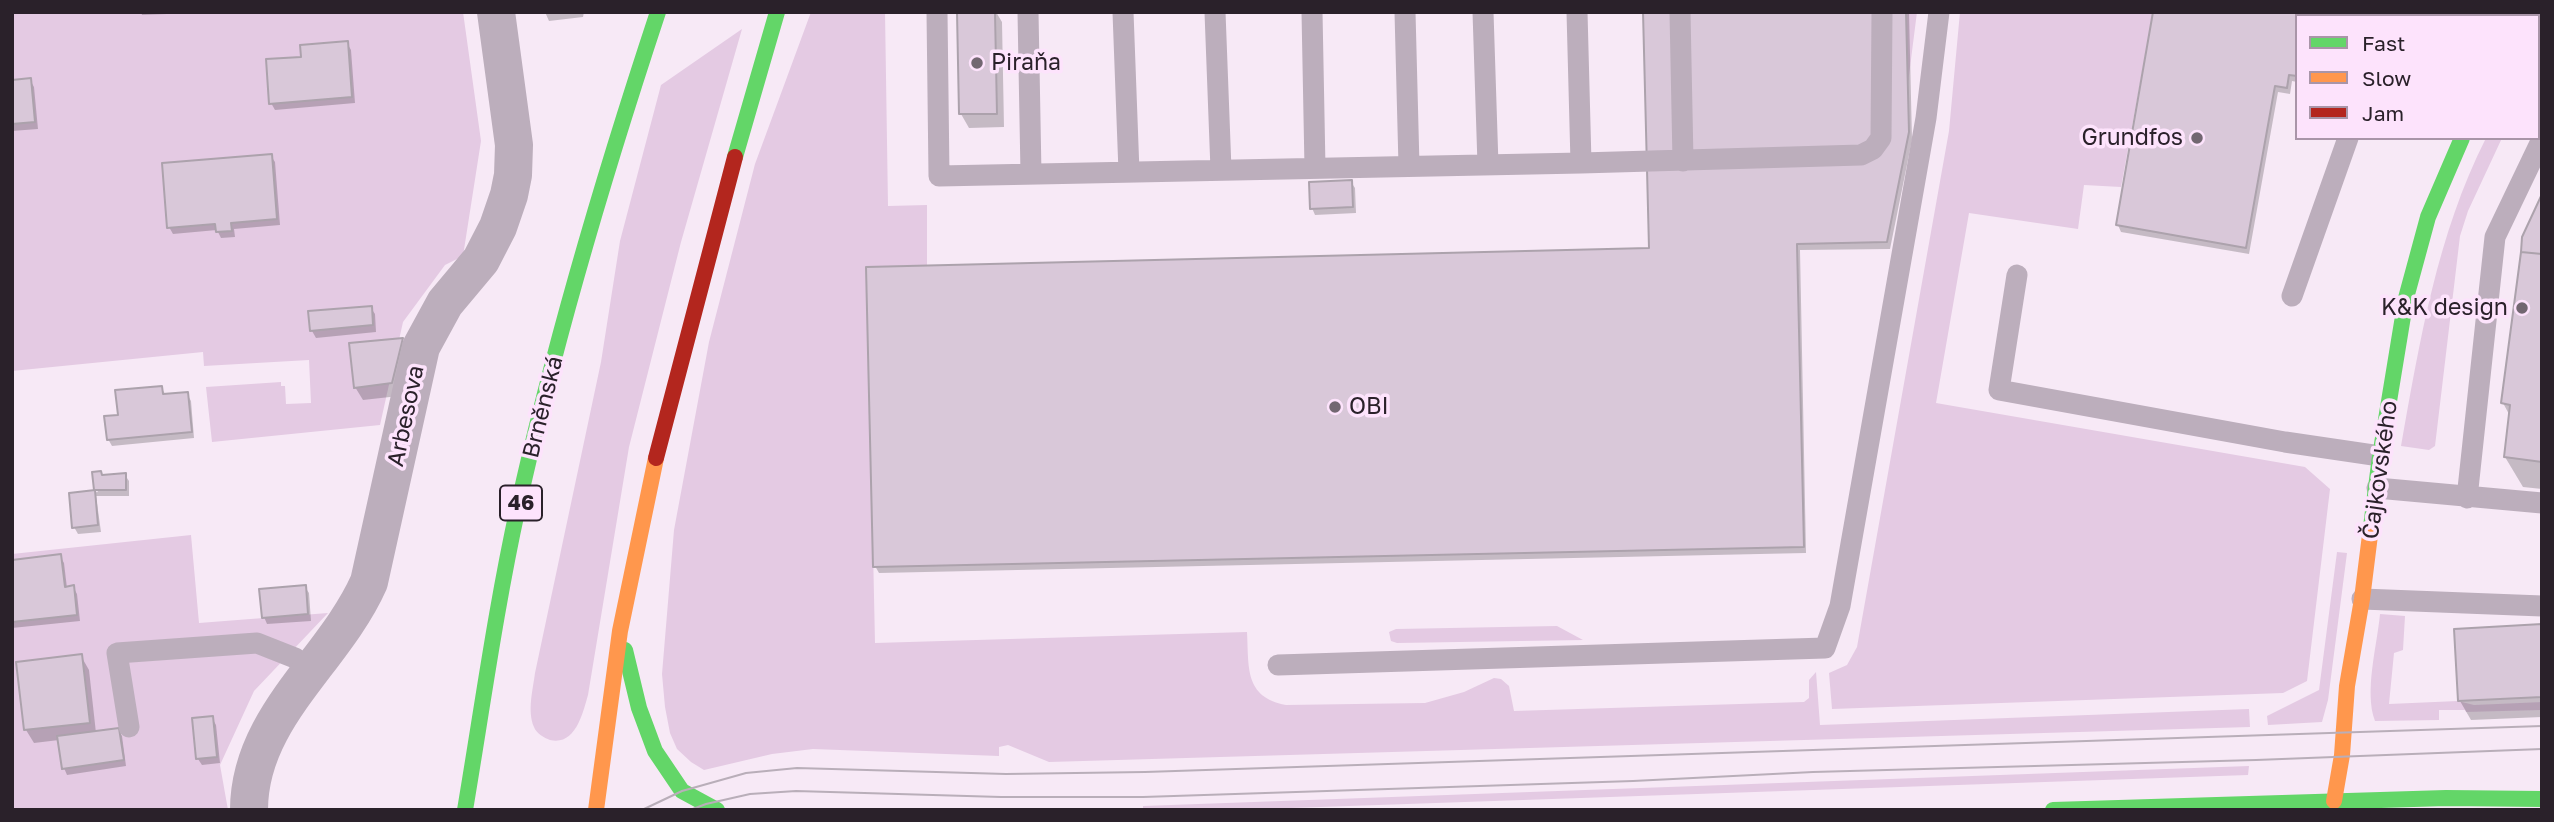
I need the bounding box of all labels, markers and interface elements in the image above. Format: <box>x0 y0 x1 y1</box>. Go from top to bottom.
legend <box>2295 14 2540 140</box>
text: Fast <box>2362 30 2405 56</box>
place label: Piraňa <box>991 49 1061 77</box>
marker: Piraňa <box>969 55 985 71</box>
text: Slow <box>2362 65 2411 91</box>
text: Jam <box>2362 100 2404 126</box>
place label: Grundfos <box>2081 124 2183 152</box>
marker: Grundfos <box>2189 130 2205 146</box>
place label: K&K design <box>2381 294 2508 322</box>
marker: K&K design <box>2514 300 2530 316</box>
street label: Brněnská <box>517 353 569 461</box>
street label: Arbesova <box>382 363 430 469</box>
place label: OBI <box>1349 393 1389 421</box>
marker: OBI <box>1327 399 1343 415</box>
street label: Čajkovského <box>2357 399 2403 541</box>
road number: 46 <box>500 486 542 520</box>

